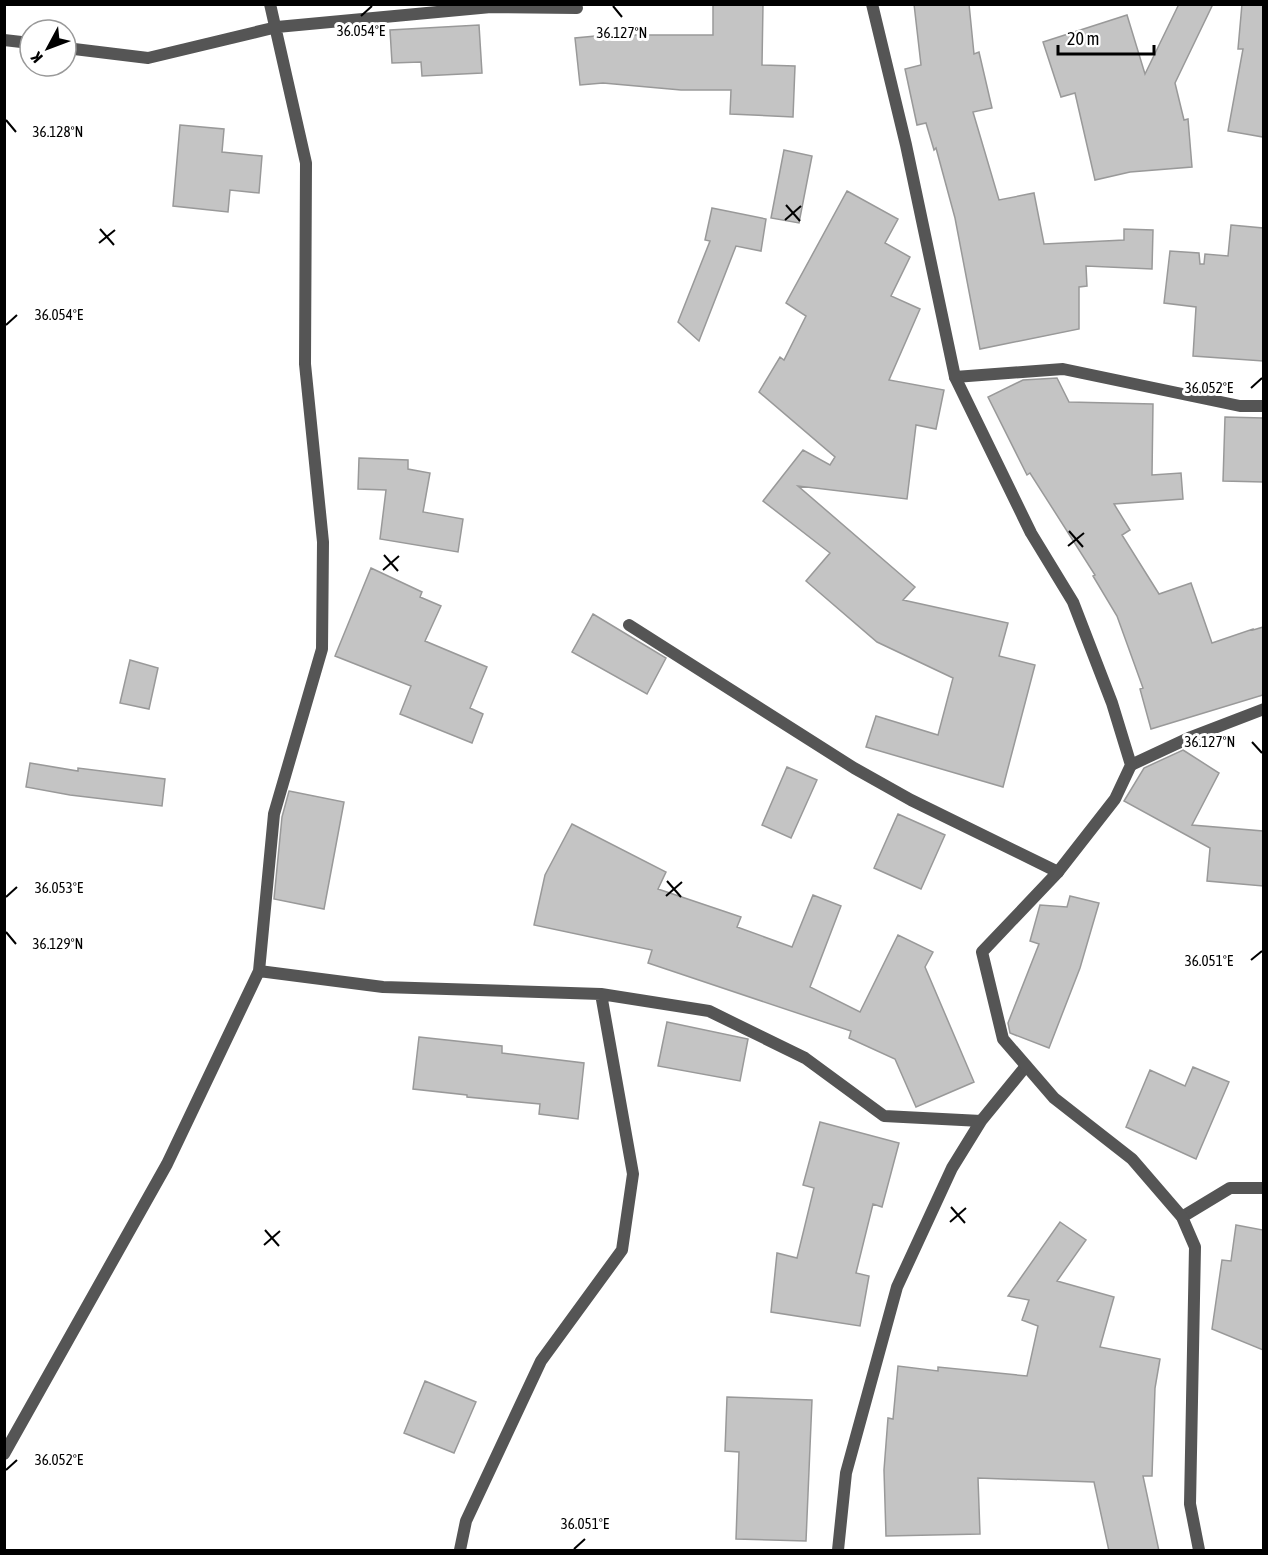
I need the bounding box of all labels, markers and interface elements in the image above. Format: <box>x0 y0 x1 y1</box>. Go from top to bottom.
north arrow <box>18 18 78 78</box>
scale bar <box>1058 18 1154 56</box>
text: 36.054°E <box>337 22 386 39</box>
text: 36.127°N <box>597 24 647 41</box>
text: 20 m <box>1067 28 1099 49</box>
text: K <box>27 49 46 67</box>
text: 36.128°N <box>33 123 83 140</box>
text: 36.054°E <box>35 306 84 323</box>
text: 36.052°E <box>1185 379 1234 396</box>
text: 36.127°N <box>1185 733 1235 750</box>
text: 36.053°E <box>35 879 84 896</box>
text: 36.129°N <box>33 935 83 952</box>
text: 36.051°E <box>1185 952 1234 969</box>
text: 36.052°E <box>35 1451 84 1468</box>
text: 36.051°E <box>561 1515 610 1532</box>

